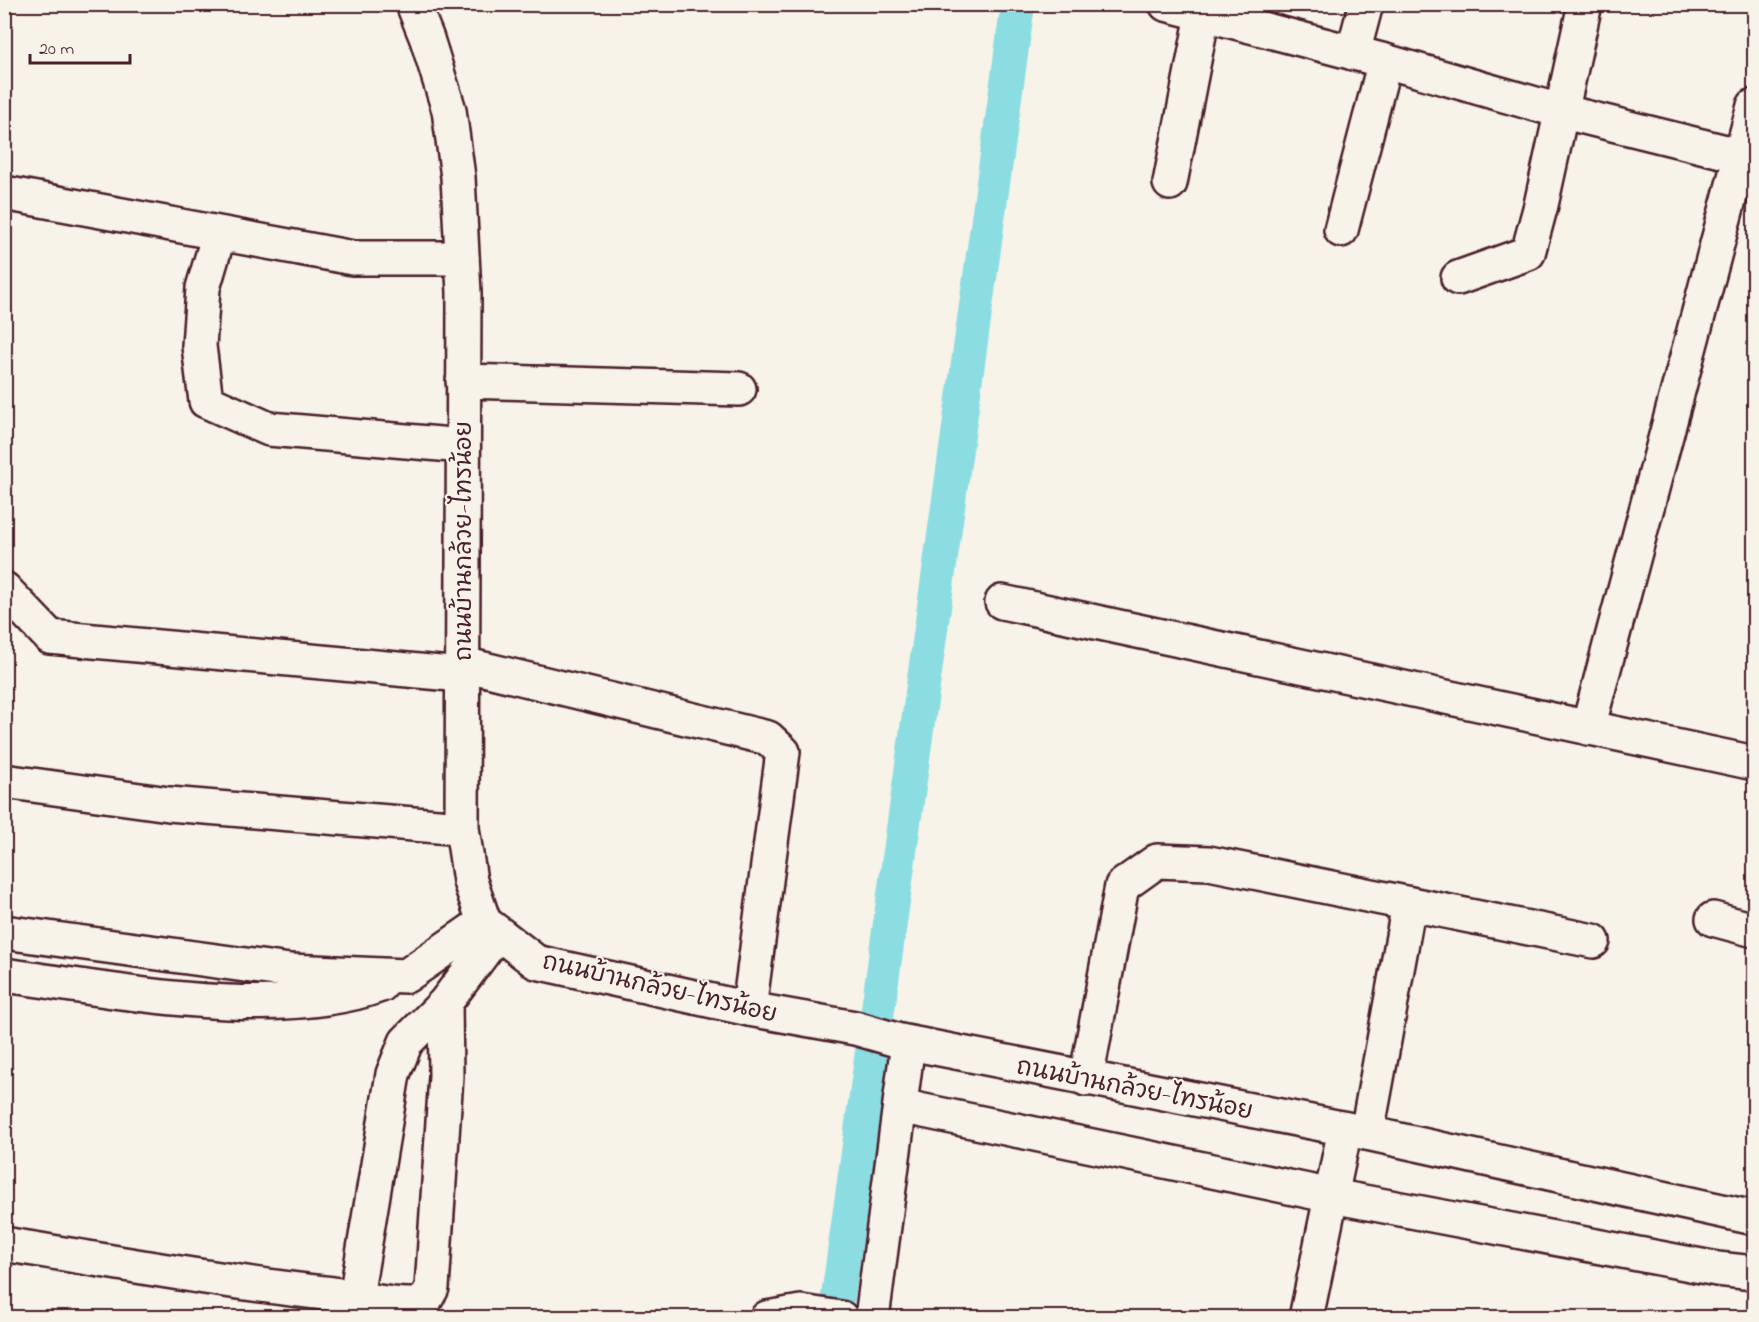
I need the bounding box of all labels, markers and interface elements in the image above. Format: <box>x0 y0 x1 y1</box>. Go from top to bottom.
scale bar <box>30 27 130 65</box>
text: 20 m <box>39 37 74 63</box>
street label: ถนนบ้านกล้วย-ไทรน้อย <box>447 421 483 661</box>
street label: ถนนบ้านกล้วย-ไทรน้อย <box>538 944 781 1034</box>
street label: ถนนบ้านกล้วย-ไทรน้อย <box>1013 1049 1256 1131</box>

